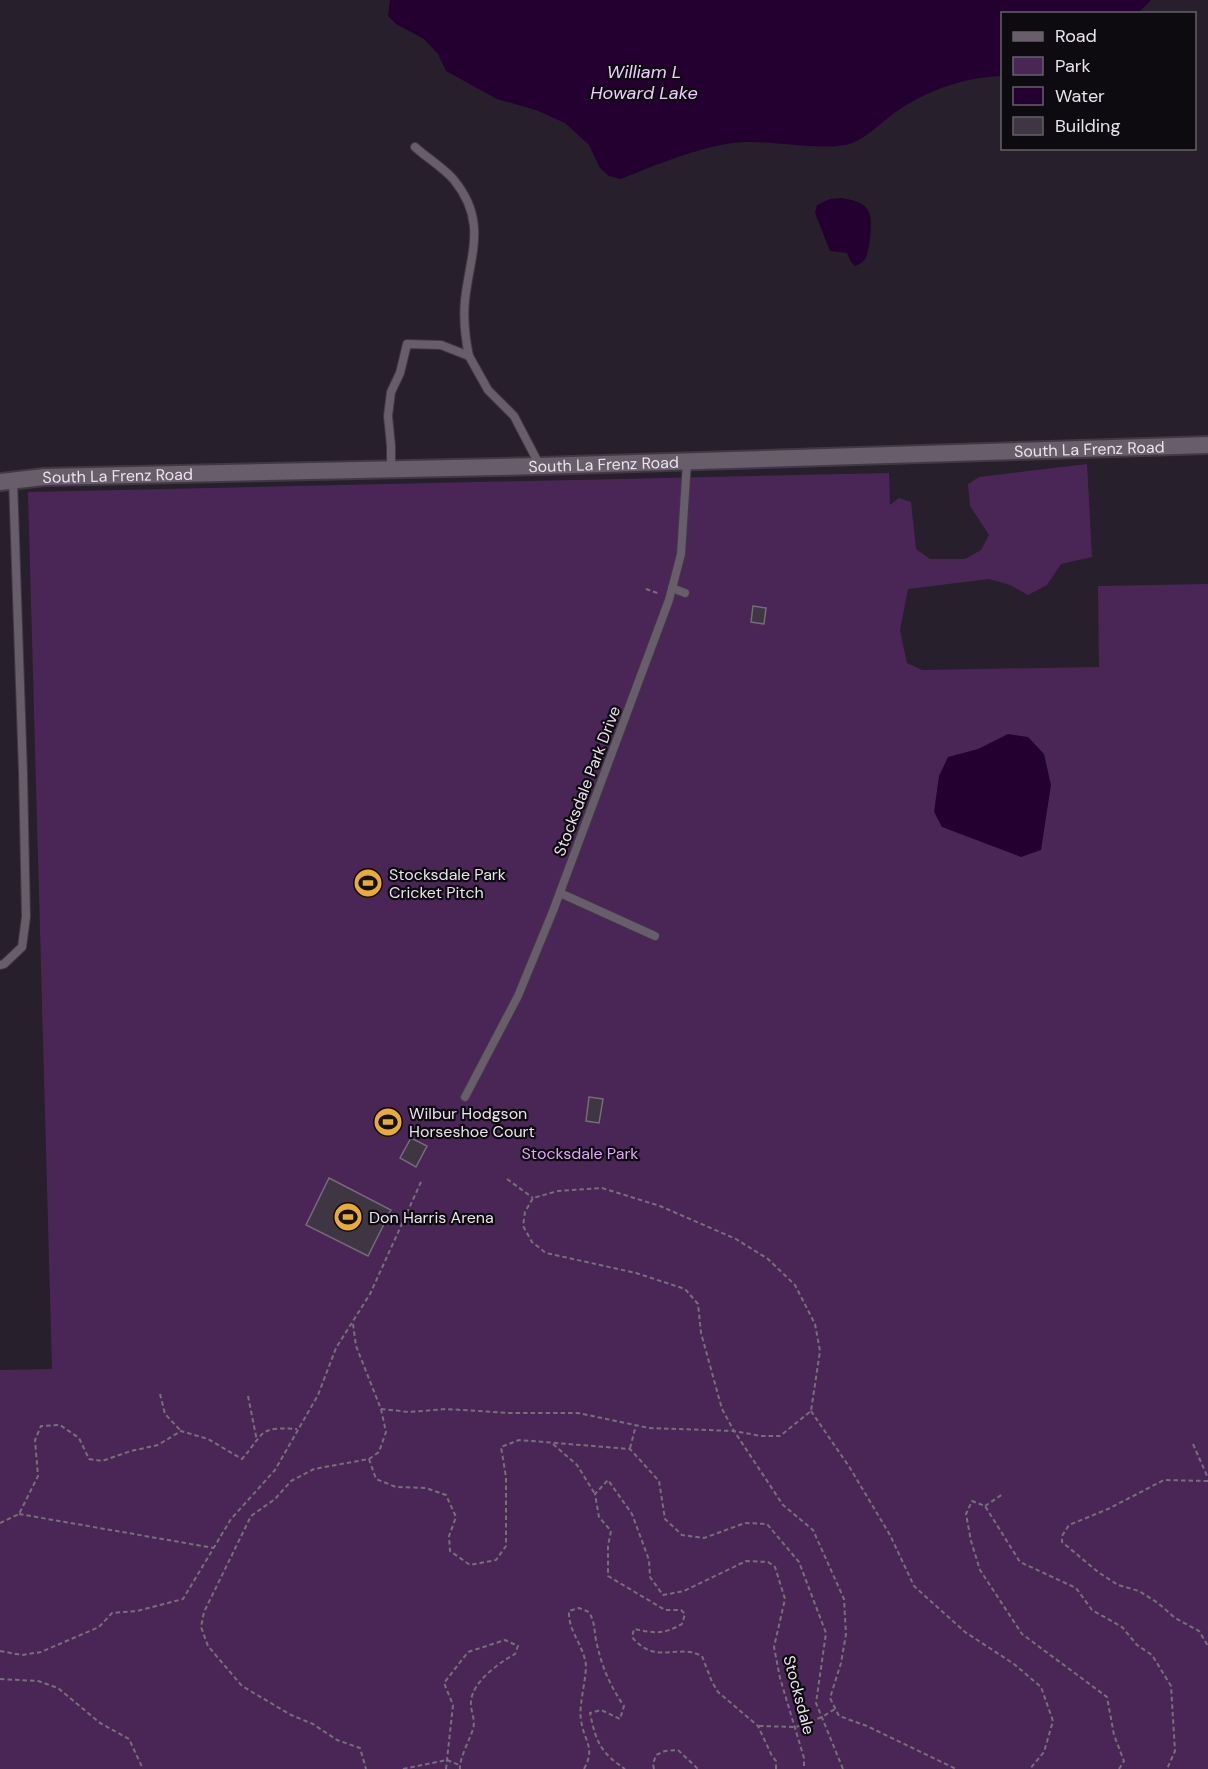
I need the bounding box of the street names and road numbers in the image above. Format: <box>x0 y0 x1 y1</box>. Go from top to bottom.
street label: South La Frenz Road <box>1014 436 1165 462</box>
street label: South La Frenz Road <box>528 451 679 477</box>
street label: South La Frenz Road <box>42 463 193 488</box>
street label: Stocksdale Park Drive <box>549 703 625 859</box>
street label: Stocksdale <box>778 1653 820 1737</box>

